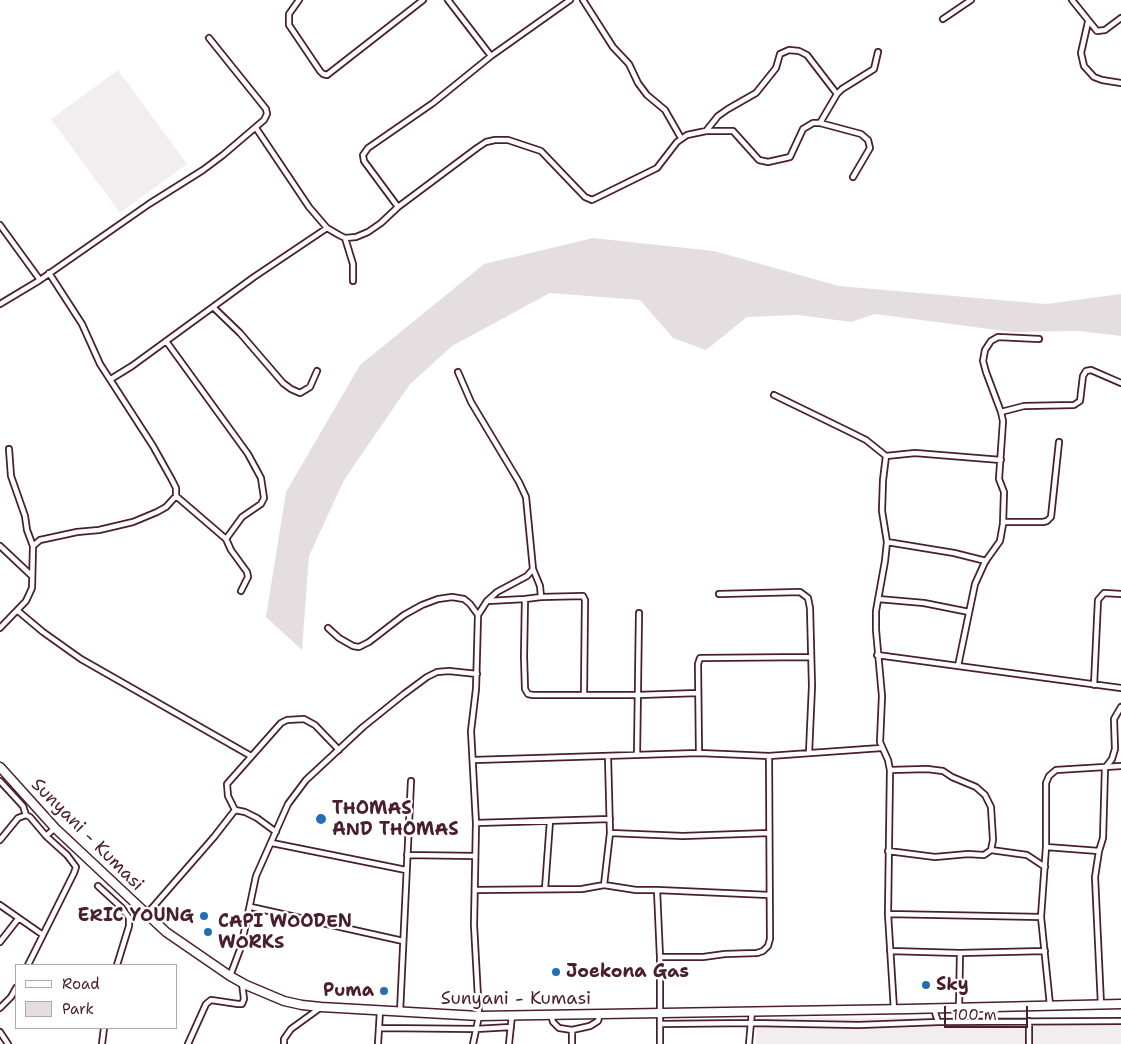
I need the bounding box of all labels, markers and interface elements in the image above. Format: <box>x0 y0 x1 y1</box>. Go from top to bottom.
street label: Sunyani - Kumasi <box>26 774 148 896</box>
place label: THOMAS AND THOMAS <box>332 798 458 841</box>
marker: THOMAS AND THOMAS <box>314 812 328 826</box>
place label: ERIC YOUNG <box>78 905 194 927</box>
marker: ERIC YOUNG <box>198 910 210 922</box>
place label: CAPI WOODEN WORKS <box>218 911 352 954</box>
marker: CAPI WOODEN WORKS <box>202 926 214 938</box>
place label: Joekona Gas <box>566 961 689 983</box>
legend <box>15 964 178 1029</box>
marker: Joekona Gas <box>550 966 562 978</box>
text: Road <box>62 974 100 994</box>
place label: Sky <box>936 974 969 996</box>
marker: Sky <box>920 979 932 991</box>
place label: Puma <box>323 980 374 1002</box>
marker: Puma <box>378 985 390 997</box>
street label: Sunyani - Kumasi <box>441 988 591 1010</box>
scale bar <box>946 996 1030 1028</box>
text: Park <box>62 999 94 1019</box>
text: 100 m <box>952 1005 997 1025</box>

